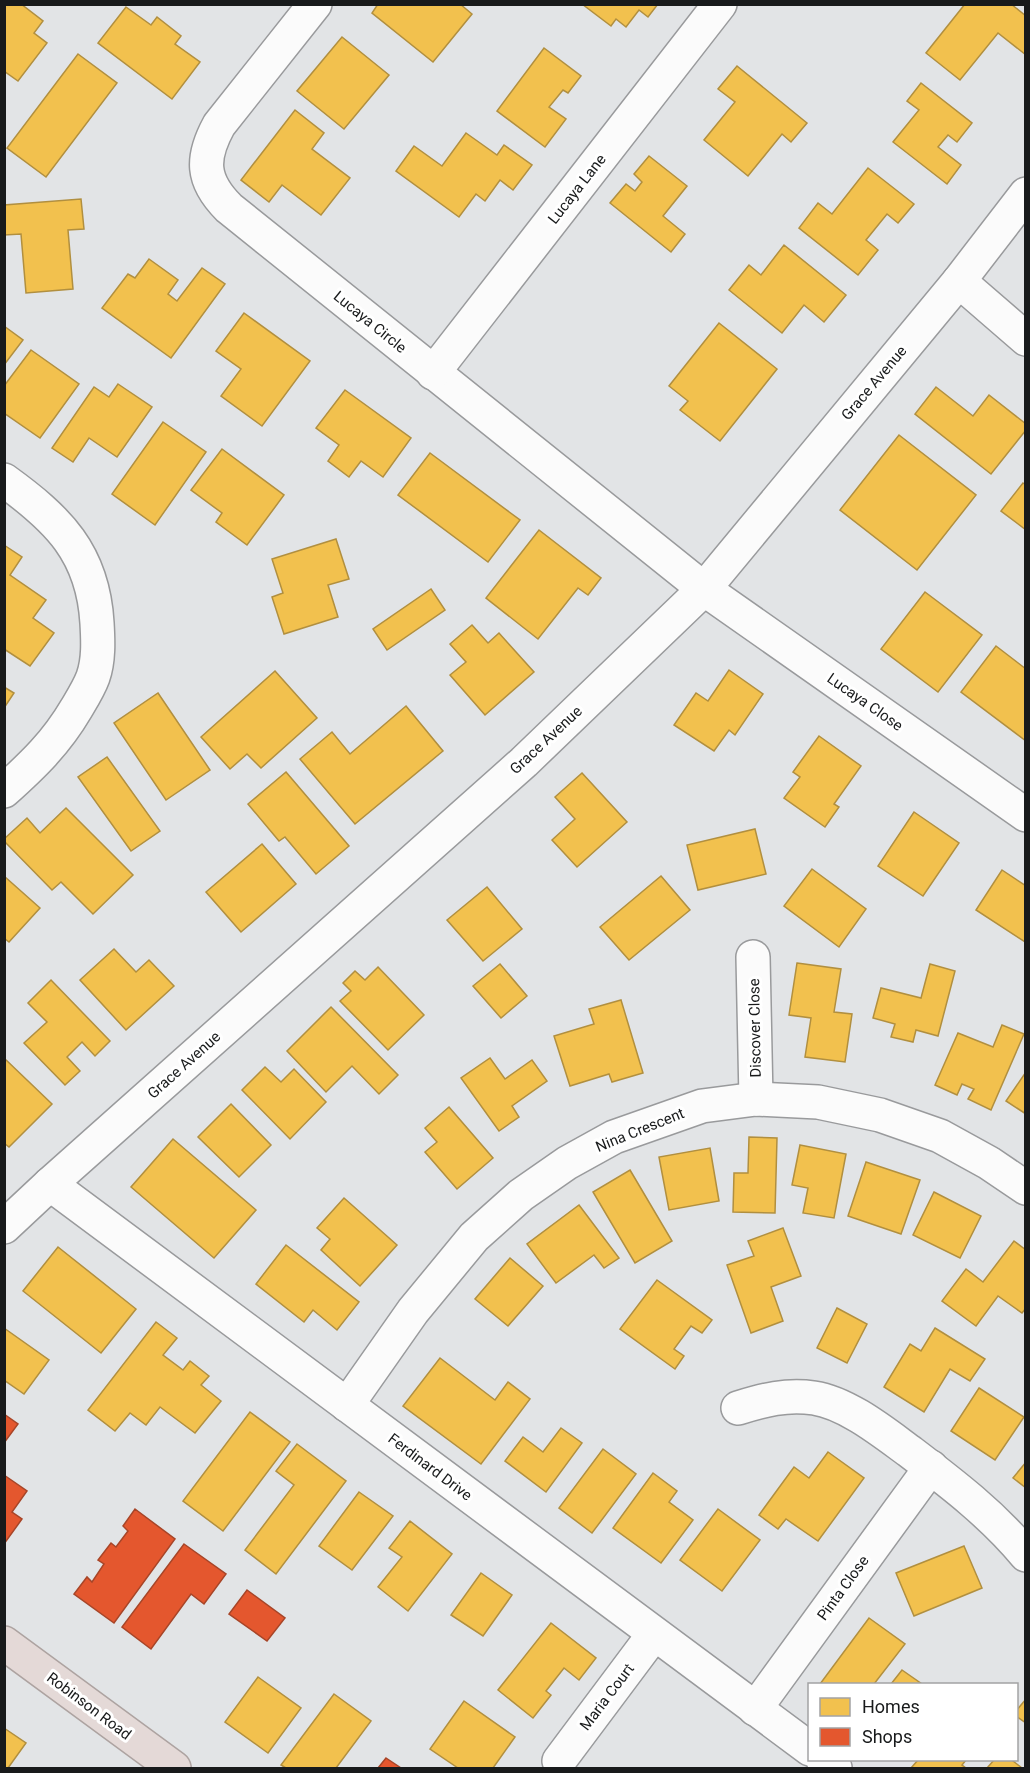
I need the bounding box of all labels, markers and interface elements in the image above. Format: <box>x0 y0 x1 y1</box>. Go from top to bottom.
street label: Lucaya Lane <box>544 151 610 227</box>
street label: Lucaya Circle <box>330 287 410 357</box>
street label: Grace Avenue <box>838 342 910 424</box>
street label: Lucaya Close <box>824 669 906 735</box>
street label: Grace Avenue <box>506 702 586 778</box>
street label: Discover Close <box>745 978 765 1078</box>
street label: Grace Avenue <box>144 1028 224 1102</box>
street label: Nina Crescent <box>593 1104 687 1156</box>
street label: Ferdinard Drive <box>384 1430 476 1504</box>
street label: Pinta Close <box>813 1552 873 1624</box>
street label: Maria Court <box>576 1660 638 1734</box>
street label: Robinson Road <box>43 1668 135 1744</box>
legend <box>808 1683 1018 1761</box>
text: Homes <box>862 1696 920 1717</box>
text: Shops <box>862 1726 912 1747</box>

